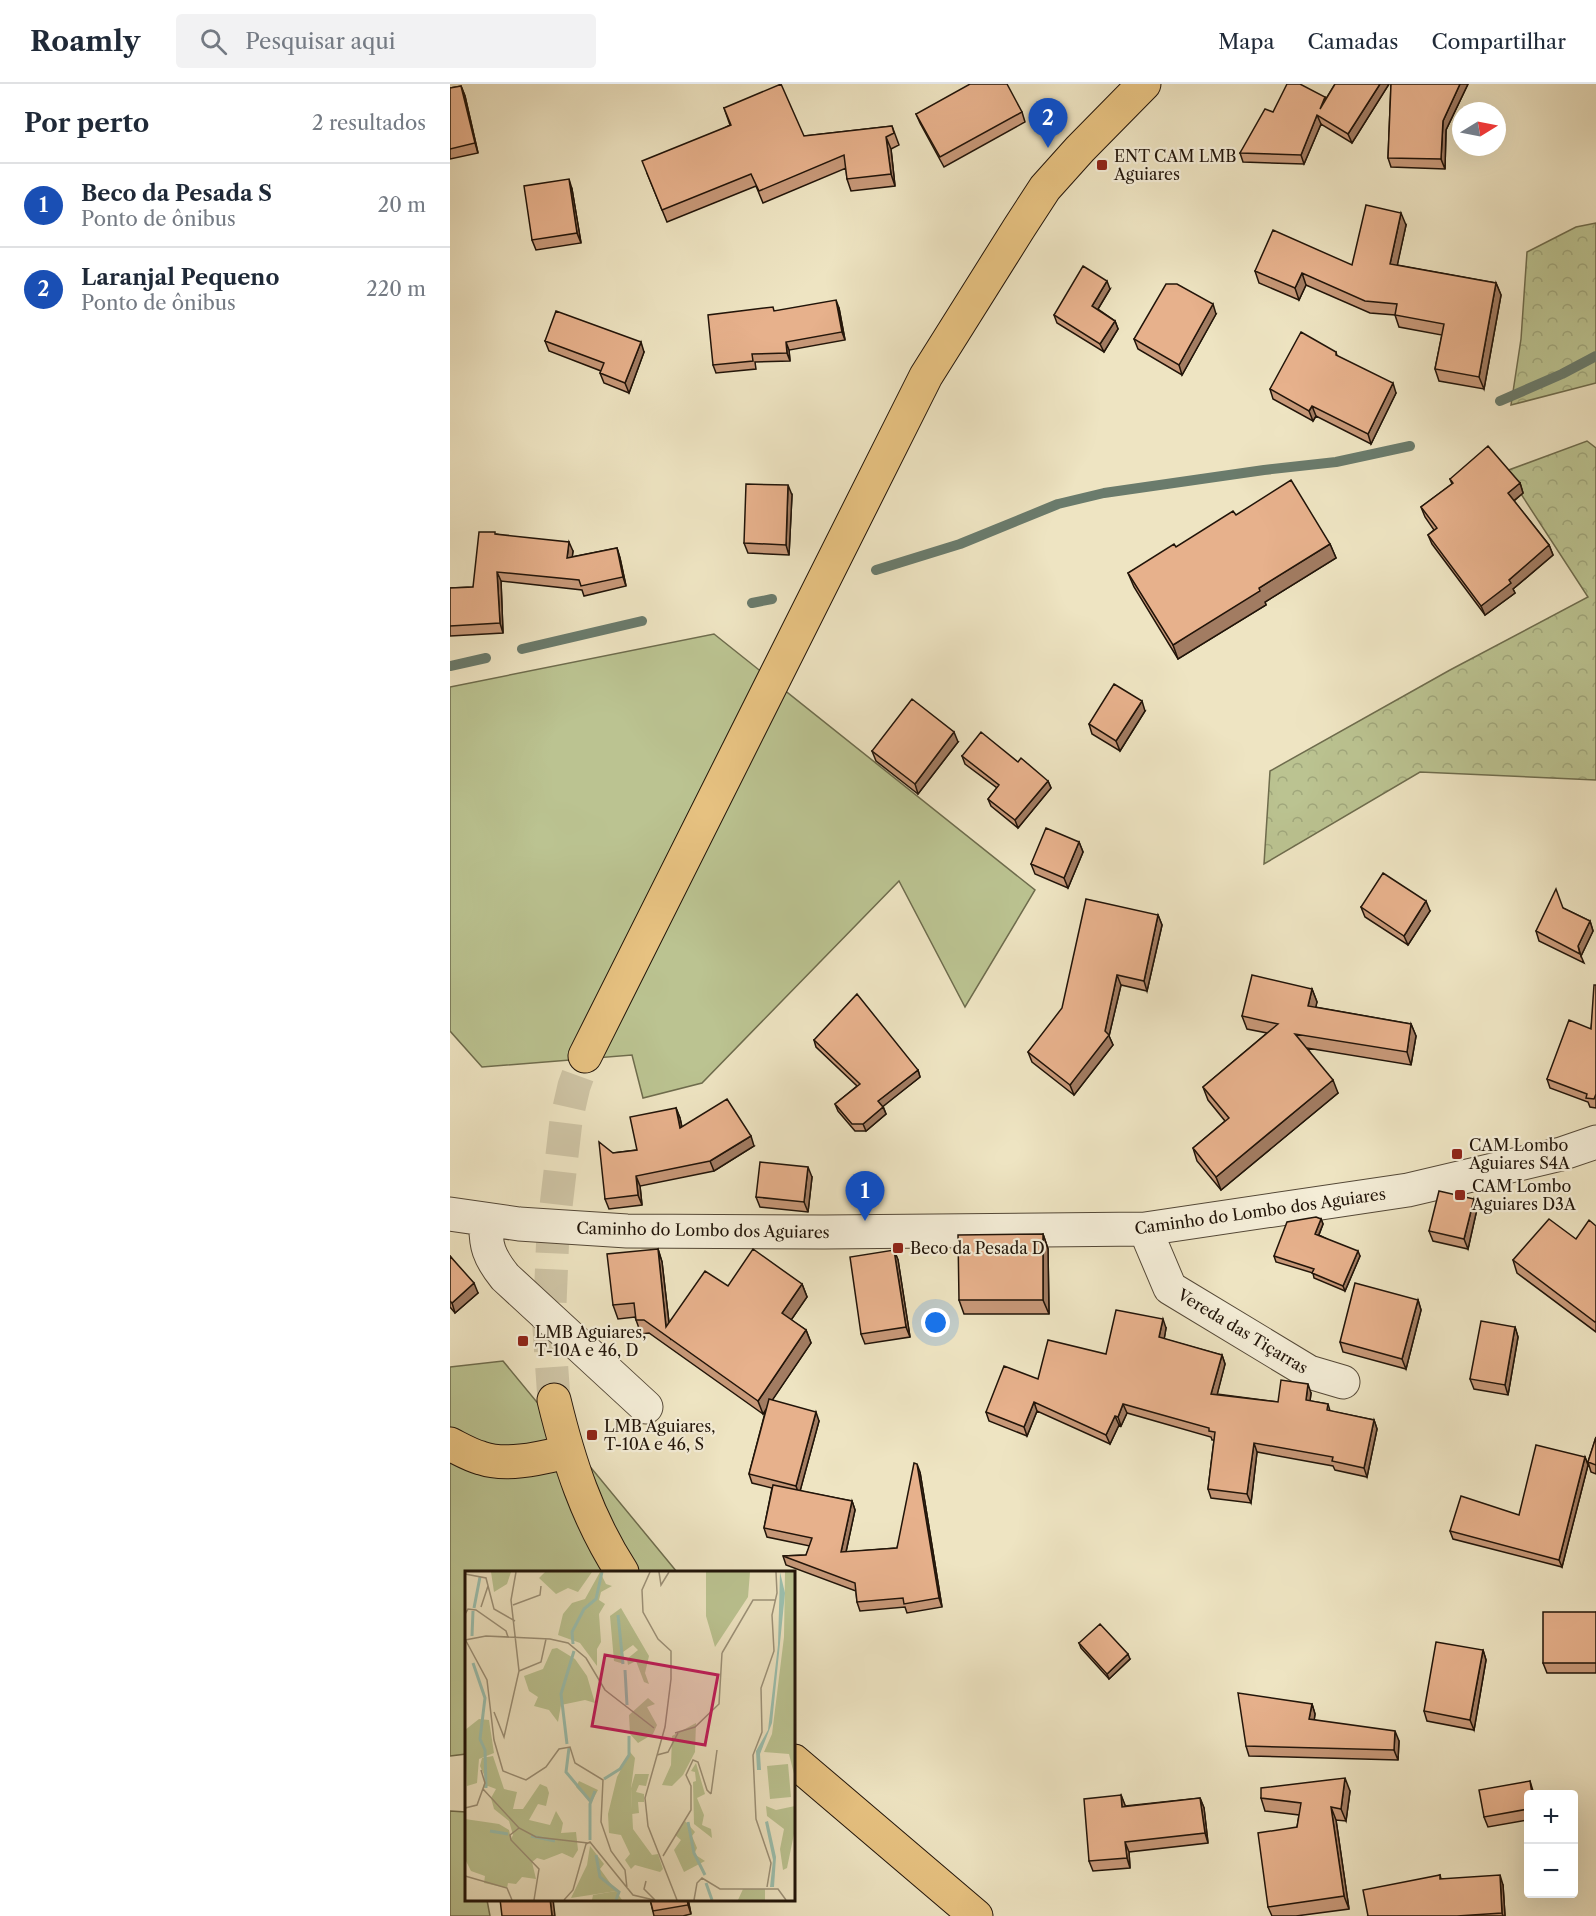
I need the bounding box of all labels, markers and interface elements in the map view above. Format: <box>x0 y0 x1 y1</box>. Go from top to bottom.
search box <box>176 14 596 68</box>
text: Roamly <box>30 24 140 58</box>
icon: search <box>197 25 230 58</box>
text: Pesquisar aqui <box>245 28 396 55</box>
text: Mapa <box>1218 29 1274 54</box>
text: Camadas <box>1307 29 1398 54</box>
text: Compartilhar <box>1431 29 1566 54</box>
pin: 2 <box>1028 98 1068 148</box>
north arrow <box>1452 102 1506 156</box>
text: Por perto <box>24 107 149 139</box>
text: 2 resultados <box>312 111 426 135</box>
place label: ENT CAM LMB Aguiares <box>1113 146 1237 184</box>
marker: ENT CAM LMB Aguiares <box>1095 158 1109 172</box>
text: Beco da Pesada S <box>81 180 272 207</box>
text: 1 <box>39 193 48 217</box>
text: 20 m <box>378 193 426 217</box>
text: Ponto de ônibus <box>81 207 236 231</box>
text: Laranjal Pequeno <box>81 264 279 291</box>
text: 2 <box>38 277 49 301</box>
text: 220 m <box>366 277 426 301</box>
text: Ponto de ônibus <box>81 291 236 315</box>
place label: CAM Lombo Aguiares S4A <box>1468 1135 1571 1173</box>
marker: CAM Lombo Aguiares S4A <box>1450 1147 1464 1161</box>
pin: 1 <box>846 1172 884 1221</box>
place label: CAM Lombo Aguiares D3A <box>1471 1176 1577 1214</box>
street label: Caminho do Lombo dos Aguiares <box>1133 1183 1387 1239</box>
marker: CAM Lombo Aguiares D3A <box>1453 1188 1467 1202</box>
street label: Caminho do Lombo dos Aguiares <box>576 1218 830 1242</box>
place label: Beco da Pesada D <box>910 1238 1045 1258</box>
marker: Beco da Pesada D <box>891 1241 905 1255</box>
street label: Vereda das Tiçarras <box>1173 1284 1312 1378</box>
your location <box>921 1308 950 1337</box>
place label: LMB Aguiares, T-10A e 46, D <box>535 1322 646 1360</box>
marker: LMB Aguiares, T-10A e 46, D <box>516 1334 530 1348</box>
place label: LMB Aguiares, T-10A e 46, S <box>604 1416 715 1454</box>
marker: LMB Aguiares, T-10A e 46, S <box>585 1428 599 1442</box>
inset map <box>465 1571 795 1901</box>
map controls <box>1524 1790 1578 1898</box>
button: + <box>1524 1790 1578 1844</box>
button: − <box>1524 1844 1578 1898</box>

